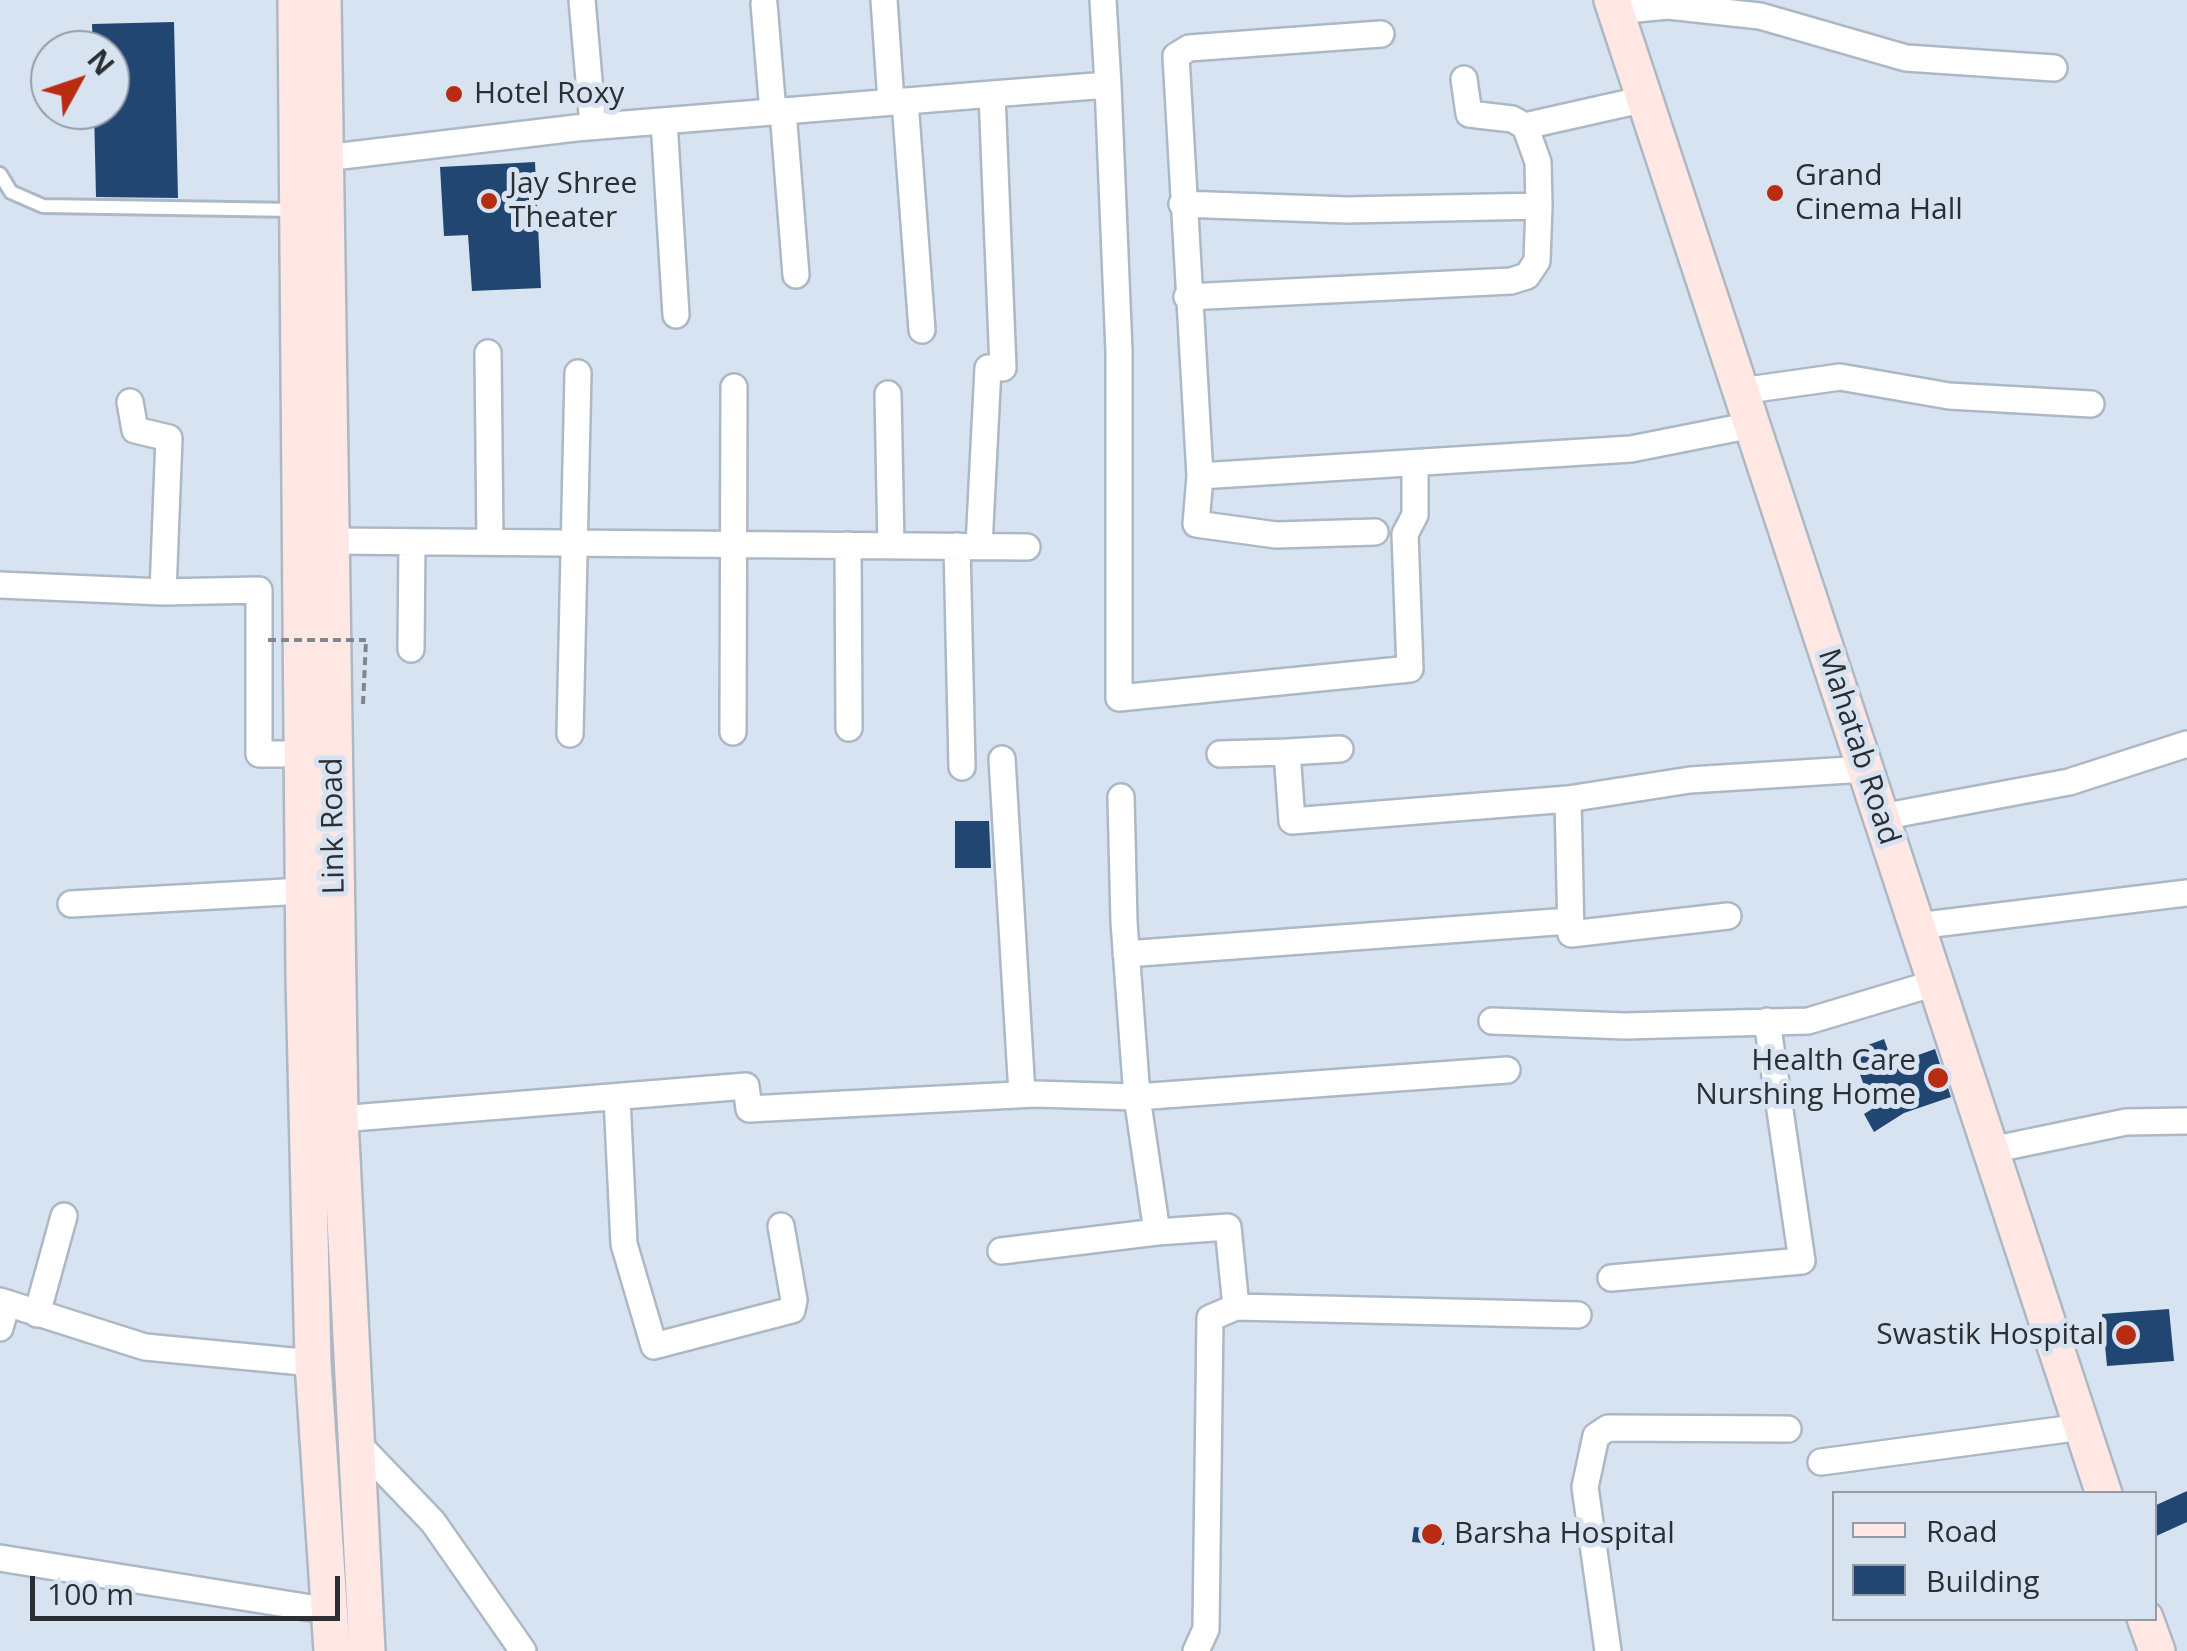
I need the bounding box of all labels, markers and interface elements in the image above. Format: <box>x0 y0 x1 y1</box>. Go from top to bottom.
north arrow <box>30 30 130 130</box>
text: N <box>80 41 123 83</box>
place label: Hotel Roxy <box>474 76 624 112</box>
marker: Hotel Roxy <box>443 83 465 105</box>
place label: Grand Cinema Hall <box>1795 158 1963 228</box>
place label: Jay Shree Theater <box>509 166 637 236</box>
marker: Grand Cinema Hall <box>1764 182 1786 204</box>
marker: Jay Shree Theater <box>478 190 500 212</box>
street label: Mahatab Road <box>1809 645 1907 849</box>
street label: Link Road <box>315 757 353 895</box>
place label: Health Care Nurshing Home <box>1695 1043 1916 1114</box>
marker: Health Care Nurshing Home <box>1925 1065 1951 1091</box>
place label: Swastik Hospital <box>1876 1317 2104 1353</box>
marker: Swastik Hospital <box>2113 1322 2139 1348</box>
legend <box>1832 1491 2157 1621</box>
text: Road <box>1926 1510 1998 1551</box>
place label: Barsha Hospital <box>1454 1516 1675 1552</box>
marker: Barsha Hospital <box>1419 1521 1445 1547</box>
scale bar <box>35 1556 345 1618</box>
text: Building <box>1926 1560 2040 1601</box>
text: 100 m <box>47 1573 134 1614</box>

